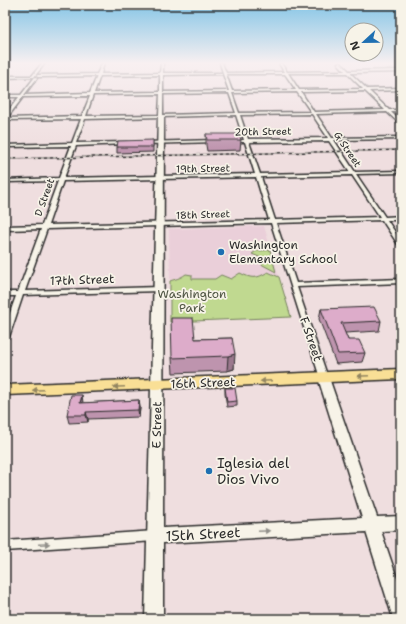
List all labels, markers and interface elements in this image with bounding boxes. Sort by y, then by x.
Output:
north arrow [344,22,384,62]
text: N [346,38,364,52]
street label: 20th Street [234,125,292,138]
street label: G Street [331,129,364,170]
street label: 19th Street [176,162,230,175]
street label: D Street [32,176,57,218]
street label: 18th Street [176,207,230,222]
place label: Washington Elementary School [229,237,337,267]
marker: Washington Elementary School [216,247,226,257]
street label: 17th Street [49,271,115,289]
park label: Washington Park [158,286,226,316]
street label: F Street [296,315,326,363]
one-way arrow [356,373,369,379]
street label: 16th Street [170,374,236,392]
one-way arrow [259,378,272,384]
one-way arrow [113,383,125,390]
one-way arrow [32,386,44,393]
street label: E Street [149,401,165,449]
place label: Iglesia del Dios Vivo [217,454,290,488]
marker: Iglesia del Dios Vivo [204,466,214,476]
street label: 15th Street [165,523,241,545]
one-way arrow [258,527,270,534]
one-way arrow [38,540,50,547]

